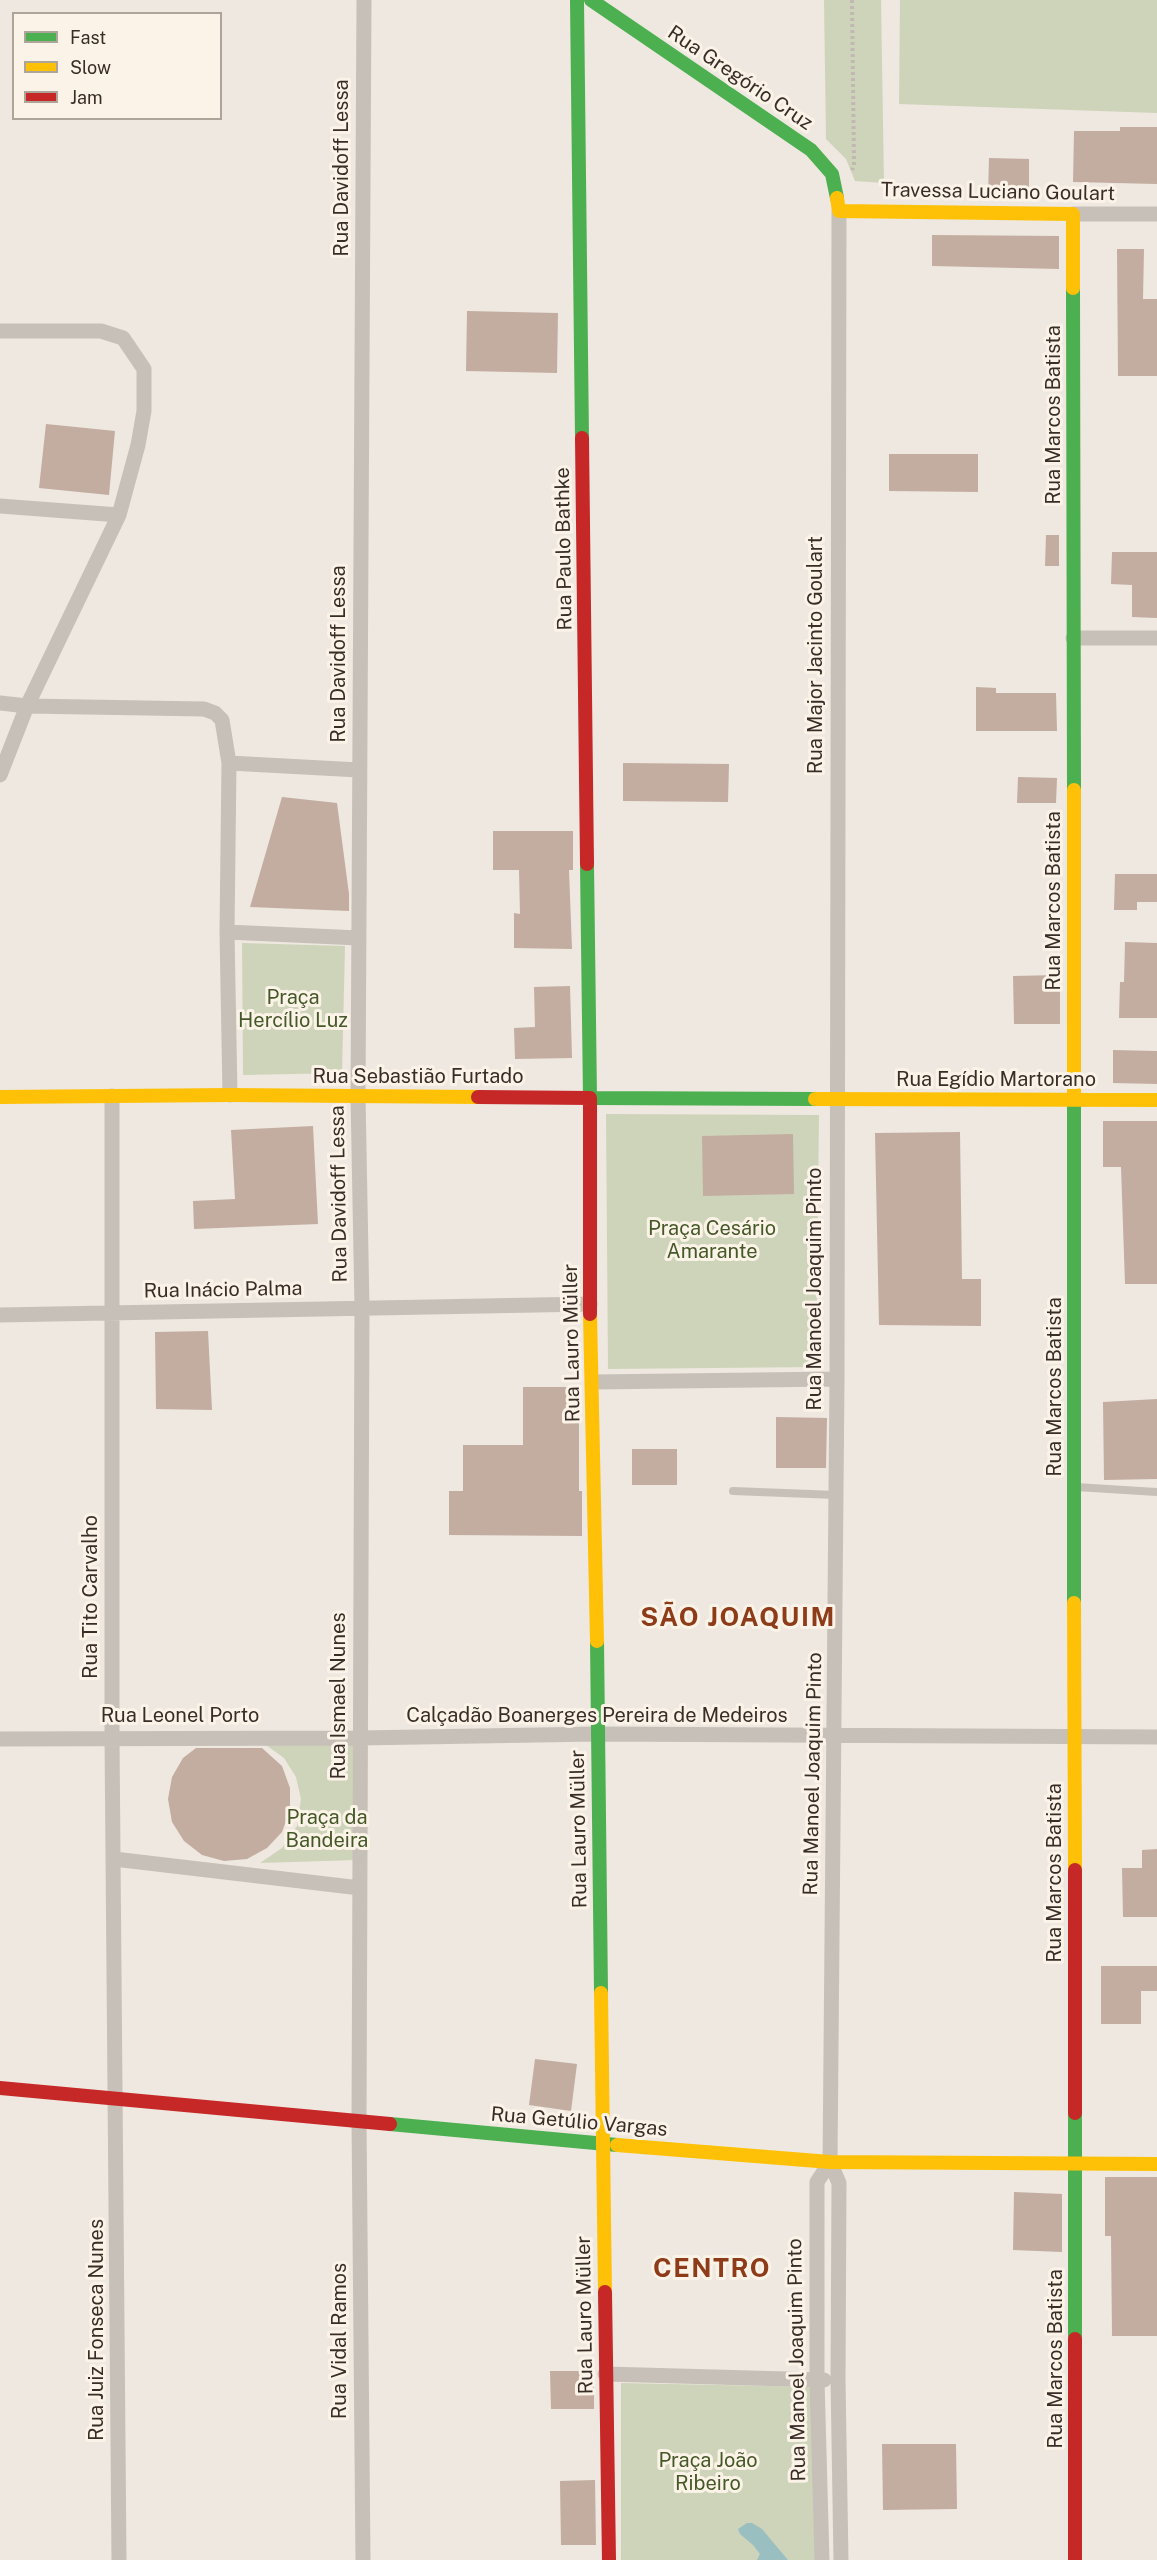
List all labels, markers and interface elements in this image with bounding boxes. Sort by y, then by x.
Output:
legend [12,12,222,120]
street label: Rua Gregório Cruz [663,21,817,135]
text: Fast [70,27,106,48]
text: Slow [70,57,111,78]
street label: Rua Davidoff Lessa [330,79,354,257]
text: Jam [70,87,103,108]
street label: Travessa Luciano Goulart [881,178,1115,206]
street label: Rua Marcos Batista [1042,325,1066,505]
street label: Rua Paulo Bathke [551,467,577,631]
street label: Rua Major Jacinto Goulart [804,536,828,774]
street label: Rua Davidoff Lessa [327,565,351,743]
street label: Rua Marcos Batista [1042,811,1066,991]
park label: Praça Hercílio Luz [238,986,348,1033]
street label: Rua Sebastião Furtado [312,1065,524,1089]
street label: Rua Egídio Martorano [896,1068,1096,1092]
street label: Rua Davidoff Lessa [325,1105,353,1283]
street label: Rua Manoel Joaquim Pinto [803,1167,827,1411]
park label: Praça Cesário Amarante [648,1217,776,1264]
street label: Rua Lauro Müller [559,1263,585,1423]
street label: Rua Inácio Palma [143,1277,303,1303]
street label: Rua Marcos Batista [1043,1297,1067,1477]
street label: Rua Tito Carvalho [79,1515,103,1679]
district label: SÃO JOAQUIM [640,1602,836,1634]
street label: Rua Ismael Nunes [327,1613,351,1779]
street label: Rua Manoel Joaquim Pinto [799,1652,827,1896]
street label: Rua Leonel Porto [101,1704,259,1728]
street label: Calçadão Boanerges Pereira de Medeiros [406,1704,788,1728]
street label: Rua Lauro Müller [566,1749,592,1909]
street label: Rua Marcos Batista [1043,1783,1067,1963]
park label: Praça da Bandeira [286,1806,368,1853]
street label: Rua Getúlio Vargas [490,2102,668,2142]
street label: Rua Juiz Fonseca Nunes [85,2219,109,2441]
street label: Rua Lauro Müller [572,2235,598,2395]
street label: Rua Manoel Joaquim Pinto [783,2238,811,2482]
district label: CENTRO [653,2253,771,2285]
street label: Rua Vidal Ramos [328,2263,352,2419]
street label: Rua Marcos Batista [1044,2269,1068,2449]
park label: Praça João Ribeiro [658,2449,758,2496]

